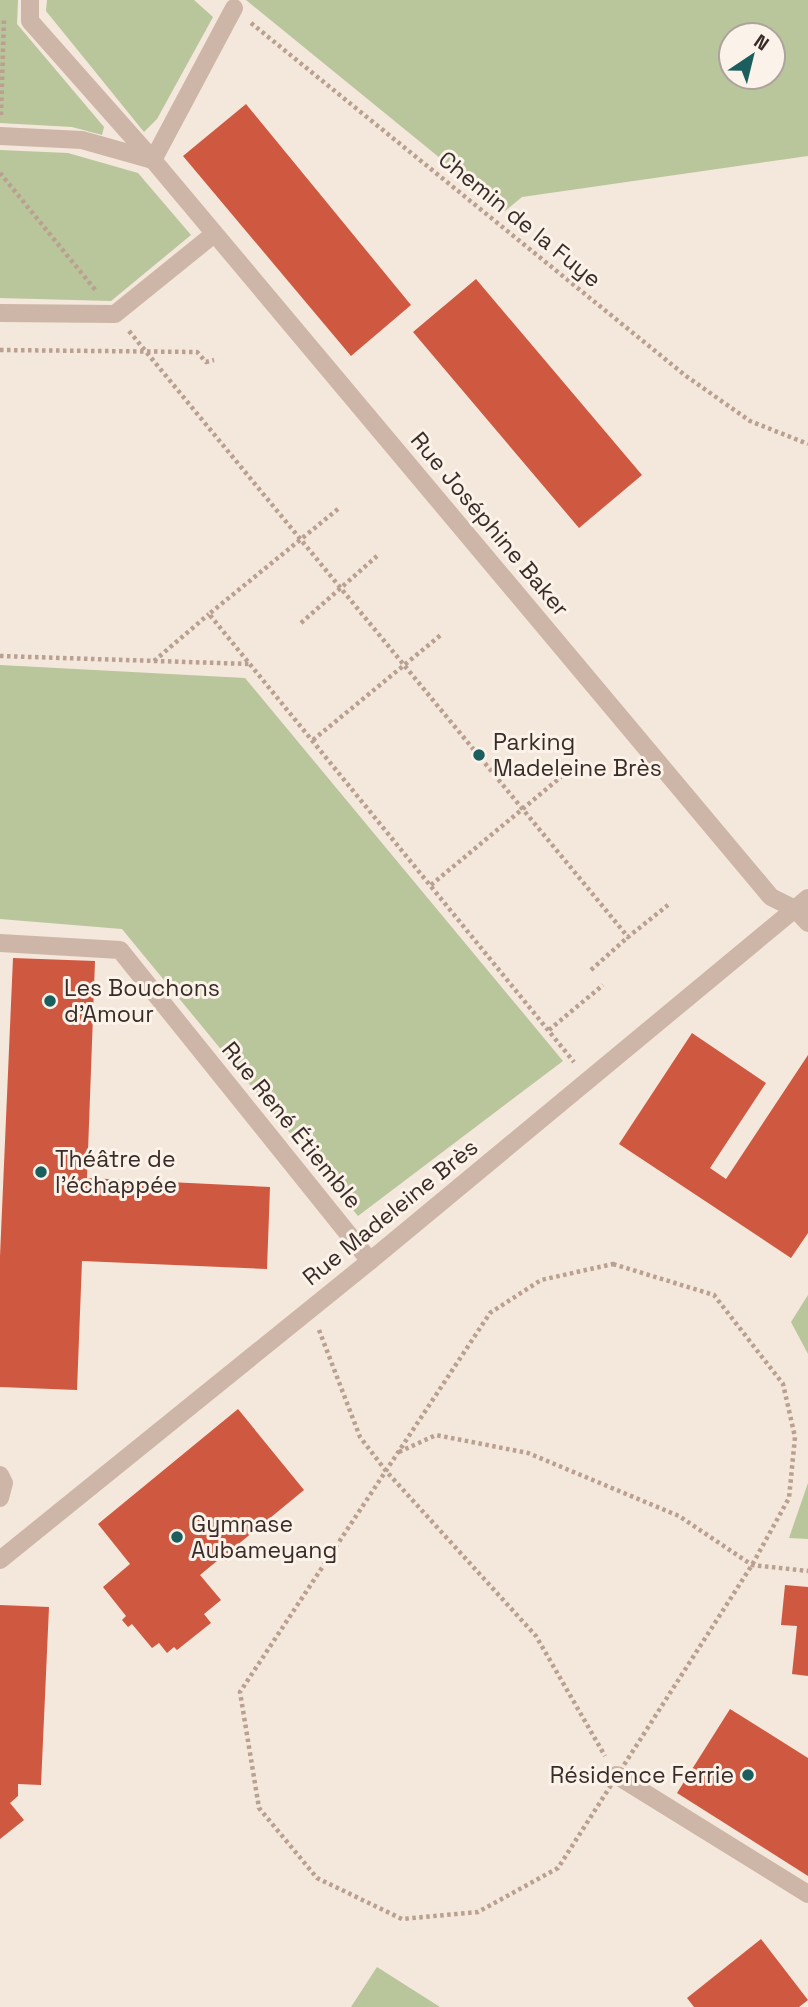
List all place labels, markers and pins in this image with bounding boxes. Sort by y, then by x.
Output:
place label: Parking Madeleine Brès [493,727,662,783]
marker: Parking Madeleine Brès [471,747,487,763]
place label: Les Bouchons d'Amour [64,973,220,1029]
marker: Les Bouchons d'Amour [42,993,58,1009]
place label: Théâtre de l'échappée [55,1144,177,1200]
marker: Théâtre de l'échappée [33,1164,49,1180]
place label: Gymnase Aubameyang [191,1509,337,1565]
marker: Gymnase Aubameyang [169,1529,185,1545]
place label: Résidence Ferrie [550,1760,734,1790]
marker: Résidence Ferrie [740,1767,756,1783]

